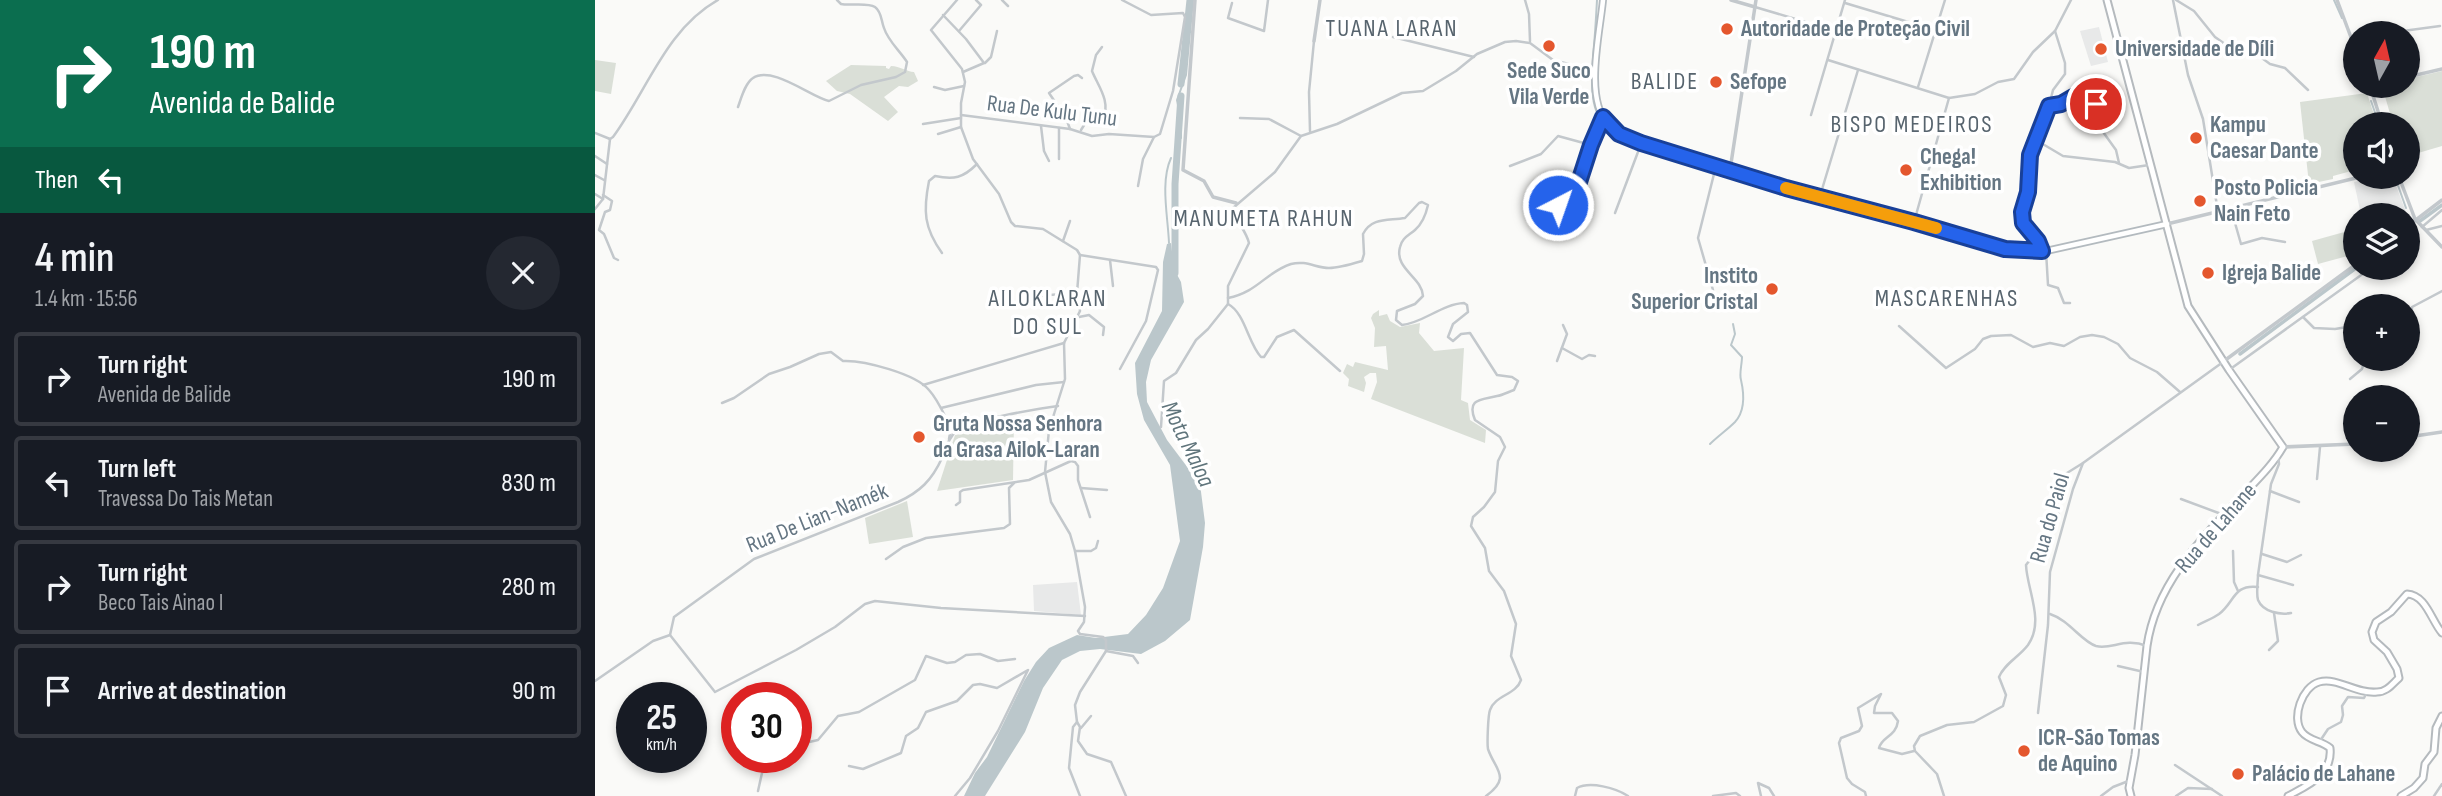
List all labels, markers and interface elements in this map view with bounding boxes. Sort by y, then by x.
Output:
district label: TUANA LARAN [1326,14,1458,43]
place label: Autoridade de Proteção Civil [1740,15,1970,43]
marker: Autoridade de Proteção Civil [1719,21,1735,37]
north arrow [2343,21,2420,98]
map controls [2343,21,2420,462]
text: 190 m [150,24,256,83]
icon: right [35,28,126,119]
place label: Universidade de Díli [2115,35,2274,63]
marker: Sede Suco Vila Verde [1541,38,1557,54]
marker: Universidade de Díli [2093,41,2109,57]
place label: Sede Suco Vila Verde [1507,57,1591,111]
district label: BALIDE [1631,67,1699,96]
place label: Sefope [1730,68,1787,96]
marker: Sefope [1708,74,1724,90]
pin [2066,74,2126,134]
text: Avenida de Balide [150,84,335,123]
icon: arrive [2077,85,2115,123]
street label: Rua De Kulu Tunu [985,89,1119,133]
district label: BISPO MEDEIROS [1830,110,1994,139]
place label: Kampu Caesar Dante [2210,111,2319,165]
button: sound [2343,112,2420,189]
marker: Kampu Caesar Dante [2188,130,2204,146]
place label: Chega! Exhibition [1920,143,2002,197]
icon: left [92,161,130,199]
marker: Chega! Exhibition [1898,162,1914,178]
text: Then [35,165,78,196]
position arrow [1521,168,1595,242]
place label: Posto Policia Nain Feto [2214,174,2318,228]
marker: Posto Policia Nain Feto [2192,193,2208,209]
button: layers [2343,203,2420,280]
district label: MANUMETA RAHUN [1173,204,1355,233]
text: 4 min [35,233,114,284]
button: close [486,236,560,310]
place label: Igreja Balide [2222,259,2321,287]
place label: Instito Superior Cristal [1631,262,1758,316]
marker: Igreja Balide [2200,265,2216,281]
marker: Instito Superior Cristal [1764,281,1780,297]
district label: AILOKLARAN DO SUL [988,284,1107,341]
district label: MASCARENHAS [1875,284,2019,313]
text: 1.4 km · 15:56 [35,285,138,313]
button: + [2343,294,2420,371]
text: Turn right [98,350,187,381]
icon: right [39,360,77,398]
text: 190 m [503,364,556,395]
text: Avenida de Balide [98,381,231,409]
button: − [2343,385,2420,462]
water label: Mota Maloa [1155,396,1221,492]
place label: Gruta Nossa Senhora da Grasa Ailok-Laran [933,410,1103,464]
marker: Gruta Nossa Senhora da Grasa Ailok-Laran [911,429,927,445]
text: Turn left [98,454,176,485]
icon: left [39,464,77,502]
text: 830 m [501,468,556,499]
street label: Rua do Paiol [2024,470,2076,566]
street label: Rua De Lian-Namék [742,477,892,559]
street label: Rua de Lahane [2169,477,2263,579]
text: Travessa Do Tais Metan [98,485,273,513]
text: Turn right [98,558,187,589]
icon: right [39,568,77,606]
text: 280 m [501,572,556,603]
text: Beco Tais Ainao I [98,589,223,617]
icon: arrive [39,672,77,710]
text: Arrive at destination [98,676,286,707]
text: 90 m [512,676,556,707]
speed limit sign: 30 [721,682,812,773]
text: 25 [646,697,677,740]
place label: ICR-São Tomas de Aquino [2038,724,2160,778]
text: km/h [646,734,677,755]
marker: ICR-São Tomas de Aquino [2016,743,2032,759]
place label: Palácio de Lahane [2252,760,2395,788]
marker: Palácio de Lahane [2230,766,2246,782]

